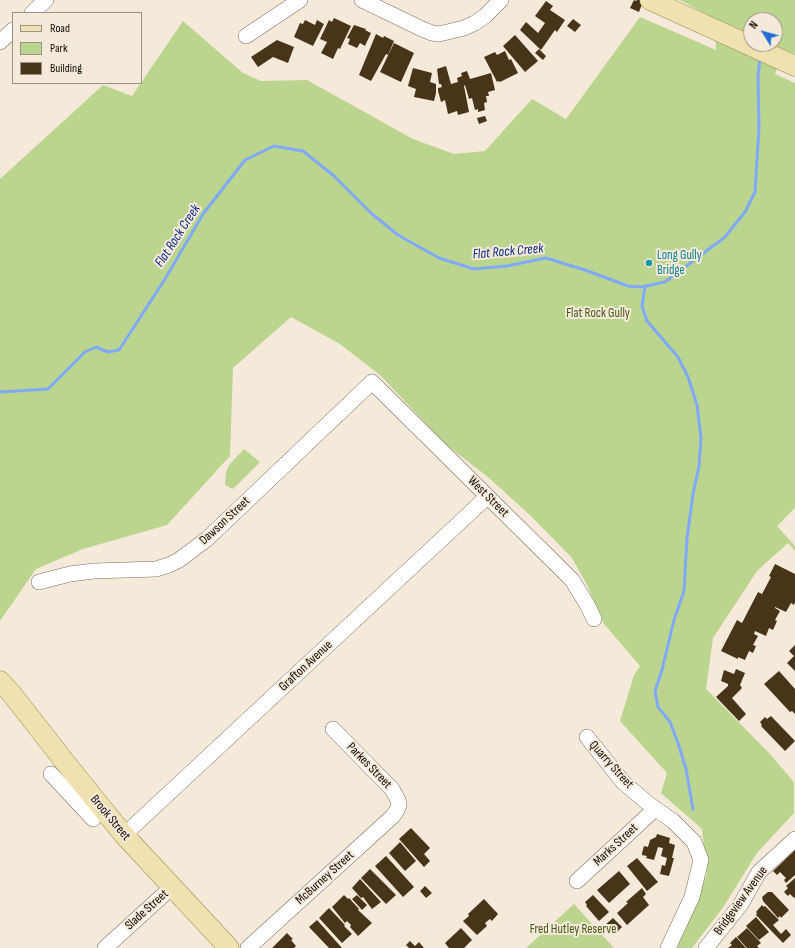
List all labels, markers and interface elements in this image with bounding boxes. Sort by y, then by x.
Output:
legend [12,12,142,84]
north arrow [743,12,783,52]
text: N [747,19,761,31]
text: Road [50,21,70,36]
text: Park [50,41,68,56]
text: Building [50,61,82,76]
water label: Flat Rock Creek [152,202,204,270]
water label: Flat Rock Creek [472,241,544,263]
place label: Long Gully Bridge [657,248,702,279]
marker: Long Gully Bridge [644,258,654,268]
park label: Flat Rock Gully [566,306,630,322]
street label: West Street [464,473,512,521]
street label: Dawson Street [196,494,254,548]
street label: Grafton Avenue [276,637,336,695]
street label: Quarry Street [585,738,637,792]
street label: Parkes Street [343,740,395,792]
street label: Brook Street [86,792,134,844]
street label: Marks Street [590,820,642,870]
street label: McBurney Street [293,848,357,908]
street label: Bridgeview Avenue [711,863,771,939]
street label: Slade Street [122,886,172,934]
park label: Fred Hutley Reserve [530,922,616,938]

